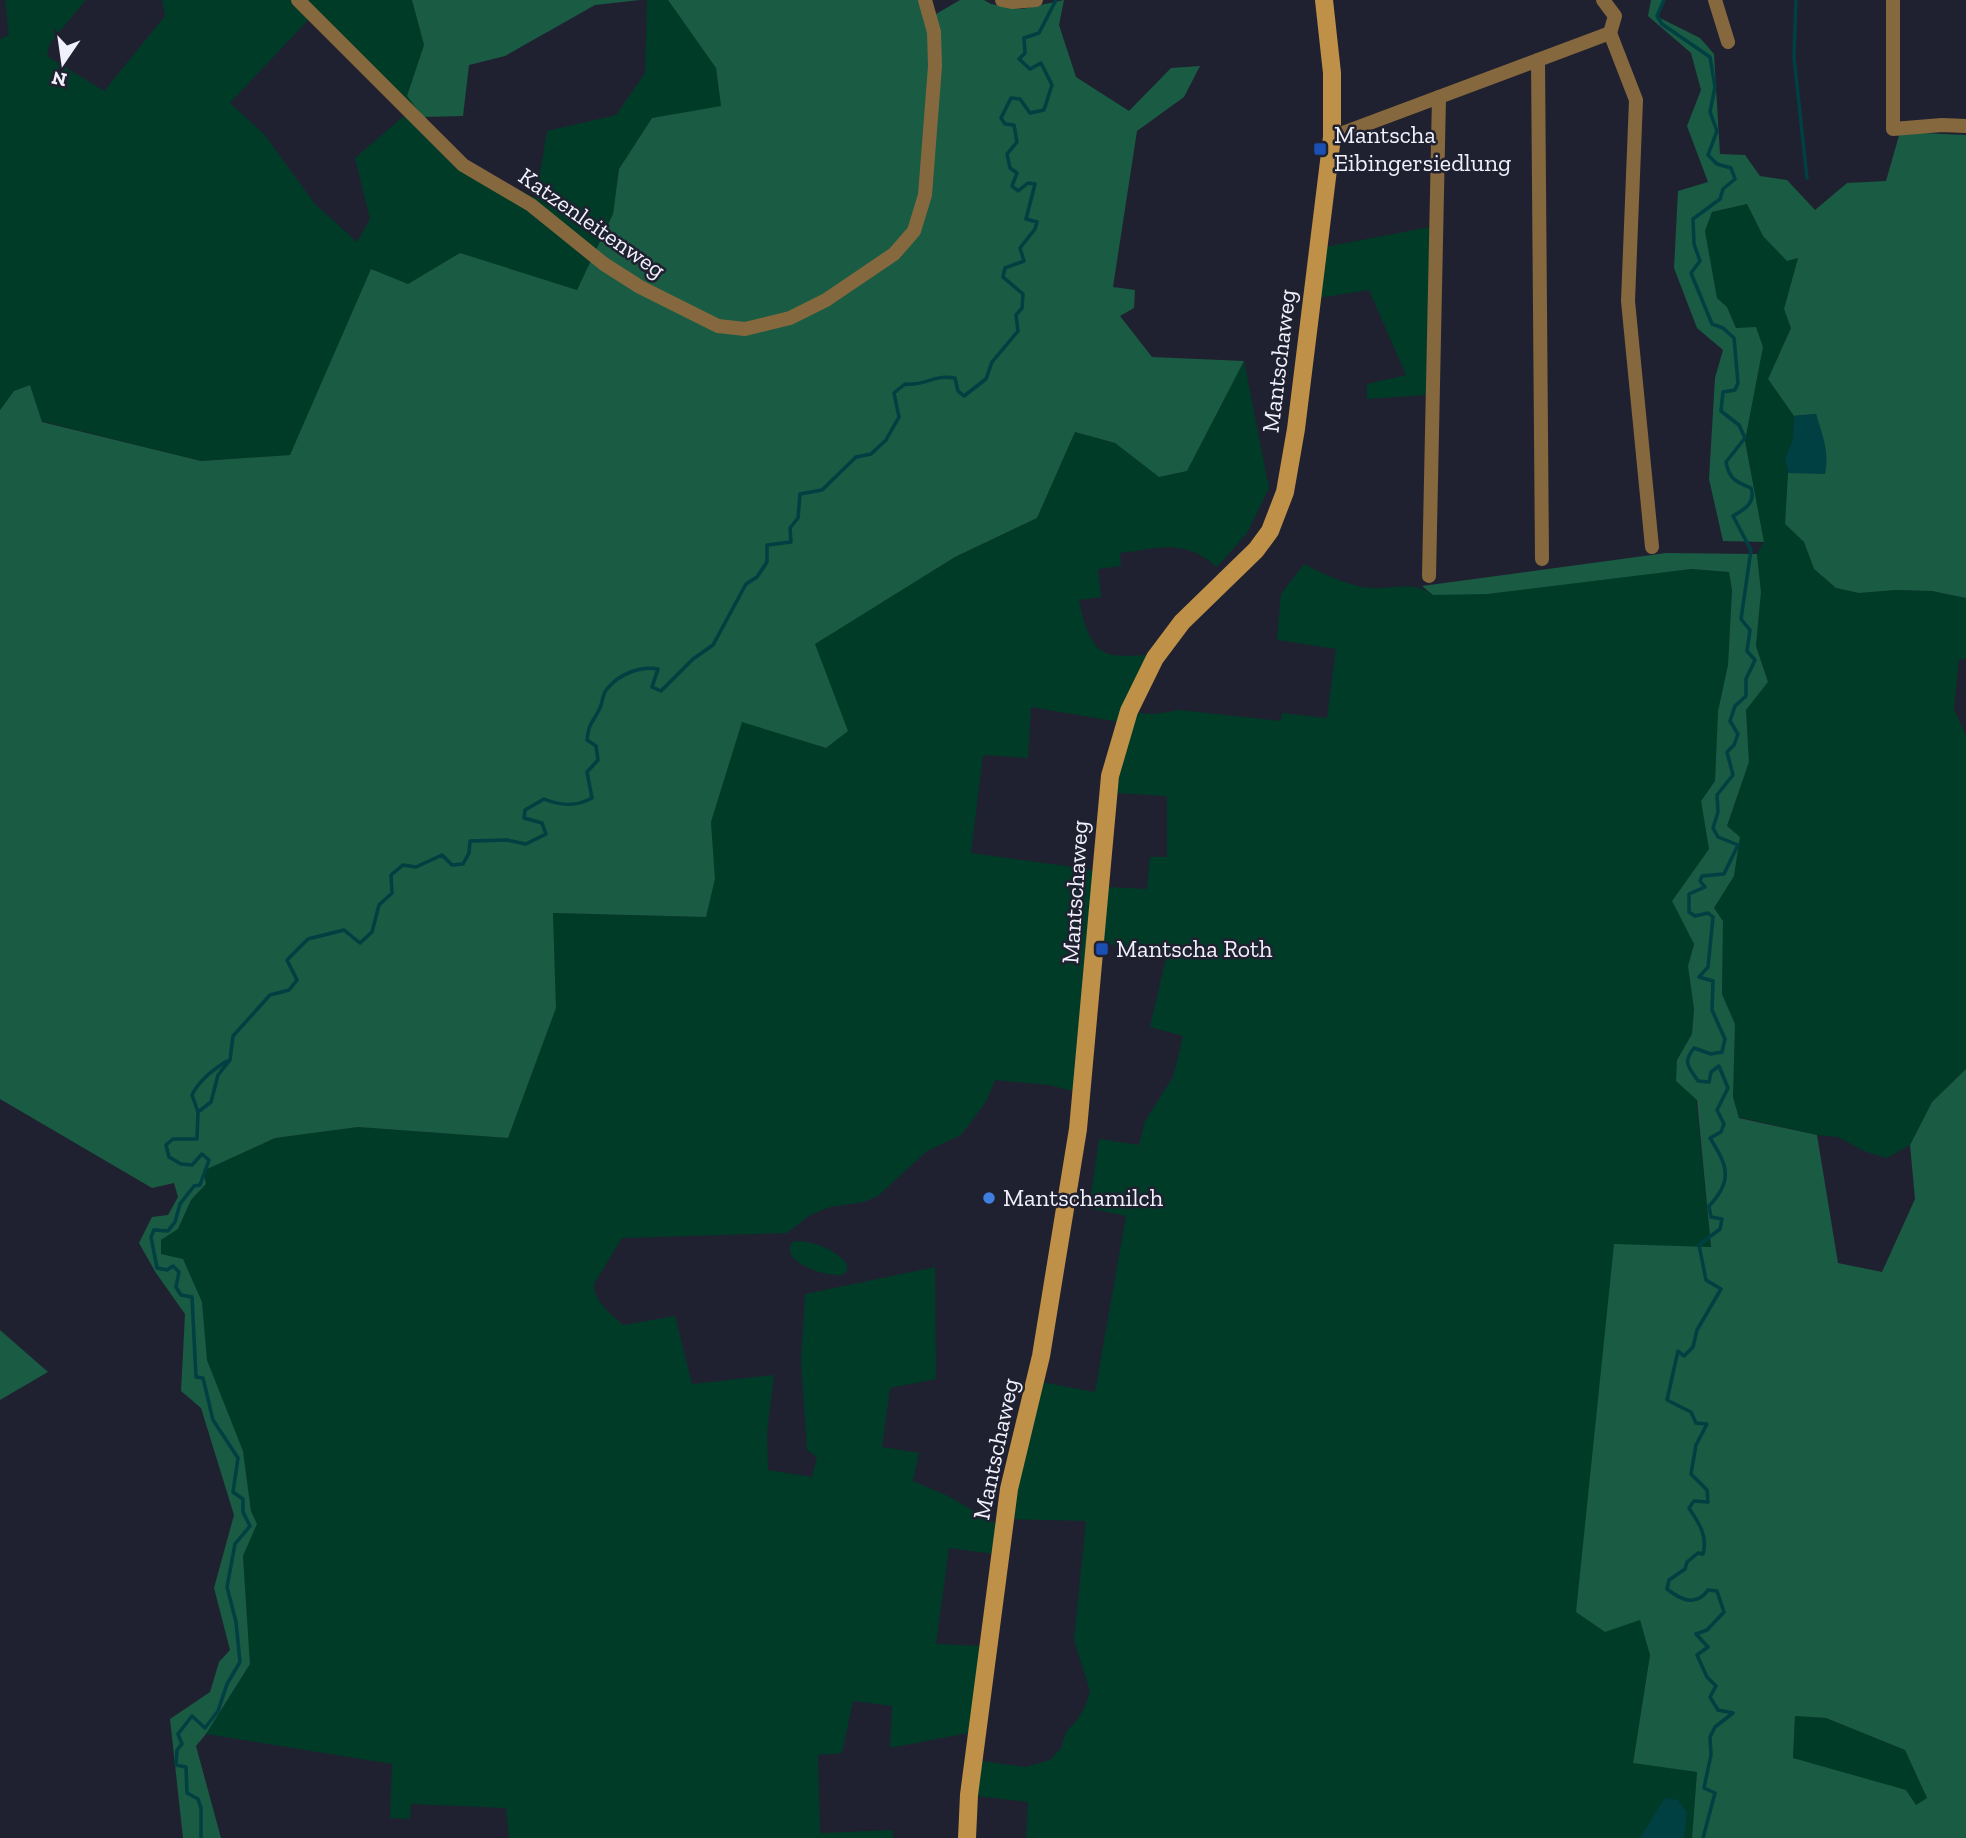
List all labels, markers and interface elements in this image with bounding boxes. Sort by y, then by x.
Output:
north arrow [28,28,98,98]
text: N [50,66,69,92]
place label: Mantscha Eibingersiedlung [1334,120,1511,177]
marker: Mantscha Eibingersiedlung [1312,141,1328,157]
street label: Katzenleitenweg [513,161,671,284]
street label: Mantschaweg [1255,288,1302,434]
street label: Mantschaweg [1055,819,1094,965]
place label: Mantscha Roth [1116,934,1273,963]
marker: Mantscha Roth [1094,941,1110,957]
place label: Mantschamilch [1003,1183,1164,1212]
marker: Mantschamilch [981,1190,997,1206]
street label: Mantschaweg [966,1376,1025,1522]

